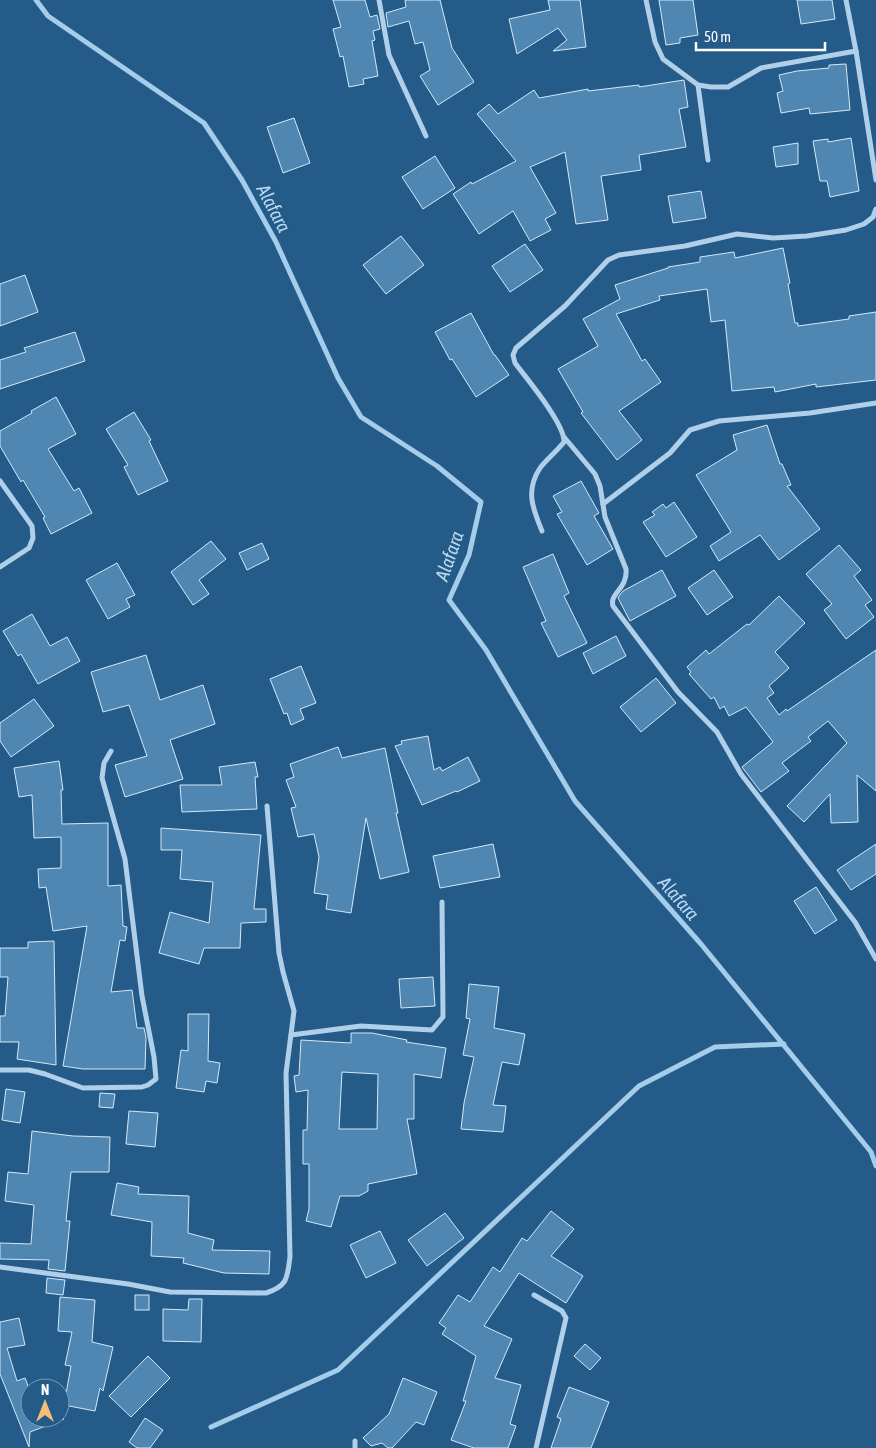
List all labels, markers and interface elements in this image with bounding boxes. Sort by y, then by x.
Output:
scale bar [696,20,825,52]
text: 50 m [704,28,731,45]
water label: Alafara [252,179,296,236]
water label: Alafara [430,528,468,585]
water label: Alafara [653,871,704,925]
north arrow [20,1378,70,1428]
text: N [41,1382,49,1398]

